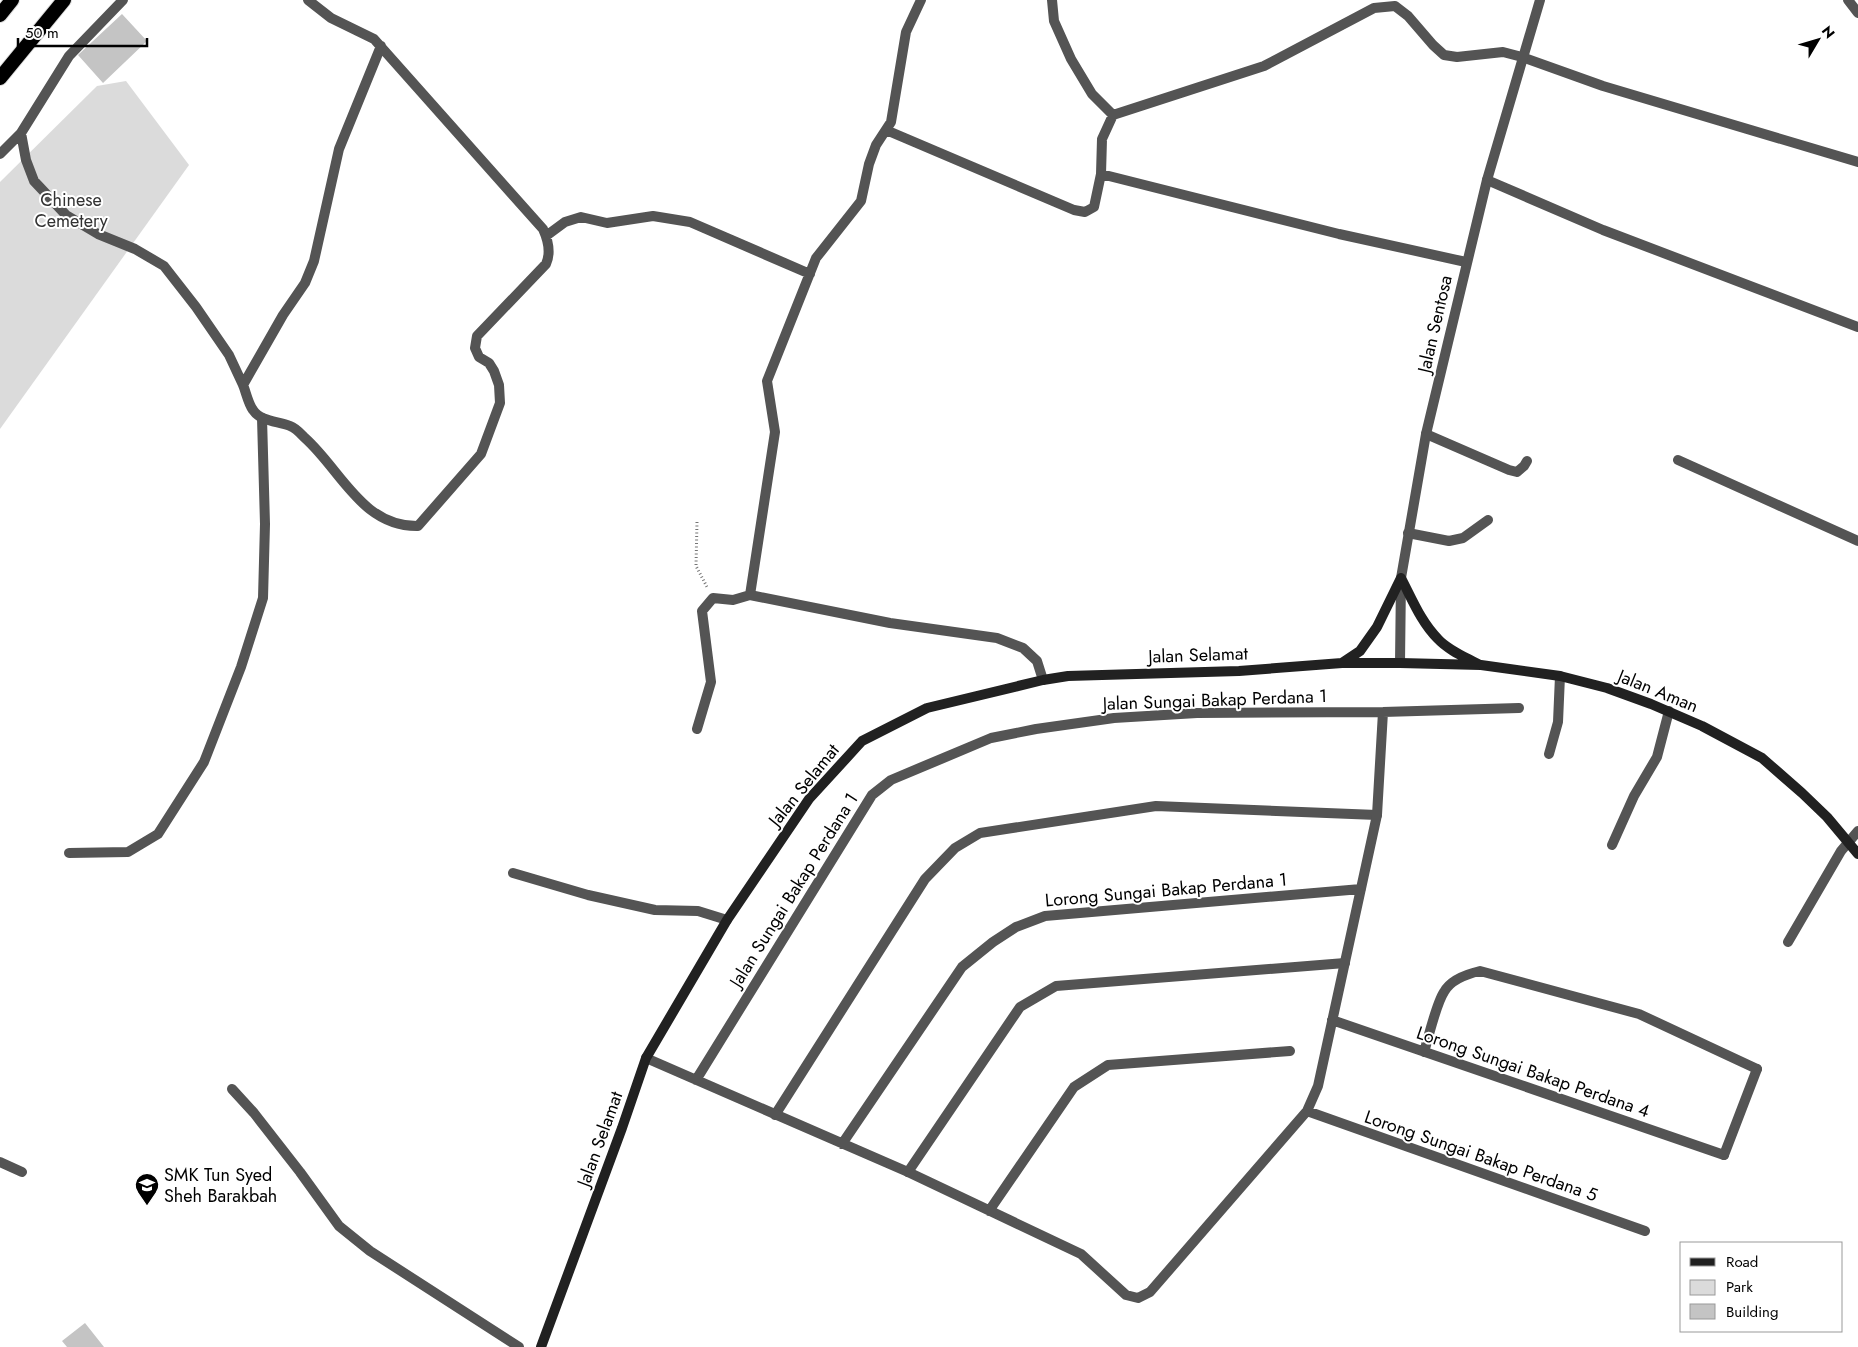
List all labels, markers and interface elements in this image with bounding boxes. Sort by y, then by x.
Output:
scale bar [18,15,146,47]
north arrow [1793,15,1843,65]
text: N [1817,21,1840,43]
text: 50 m [25,22,59,44]
park label: Chinese Cemetery [34,187,108,234]
street label: Jalan Sentosa [1411,273,1459,377]
street label: Jalan Selamat [1146,640,1249,670]
street label: Jalan Aman [1612,662,1702,719]
street label: Jalan Sungai Bakap Perdana 1 [1100,683,1328,717]
street label: Jalan Selamat [761,738,846,833]
street label: Jalan Sungai Bakap Perdana 1 [722,788,865,994]
street label: Lorong Sungai Bakap Perdana 1 [1044,866,1288,914]
street label: Lorong Sungai Bakap Perdana 4 [1413,1020,1653,1124]
street label: Jalan Selamat [570,1087,629,1192]
street label: Lorong Sungai Bakap Perdana 5 [1361,1104,1601,1208]
place label: SMK Tun Syed Sheh Barakbah [164,1162,277,1209]
school or university icon: SMK Tun Syed Sheh Barakbah [134,1172,160,1206]
legend [1680,1242,1843,1332]
text: Road [1726,1251,1758,1273]
text: Park [1726,1276,1753,1298]
text: Building [1726,1301,1778,1323]

